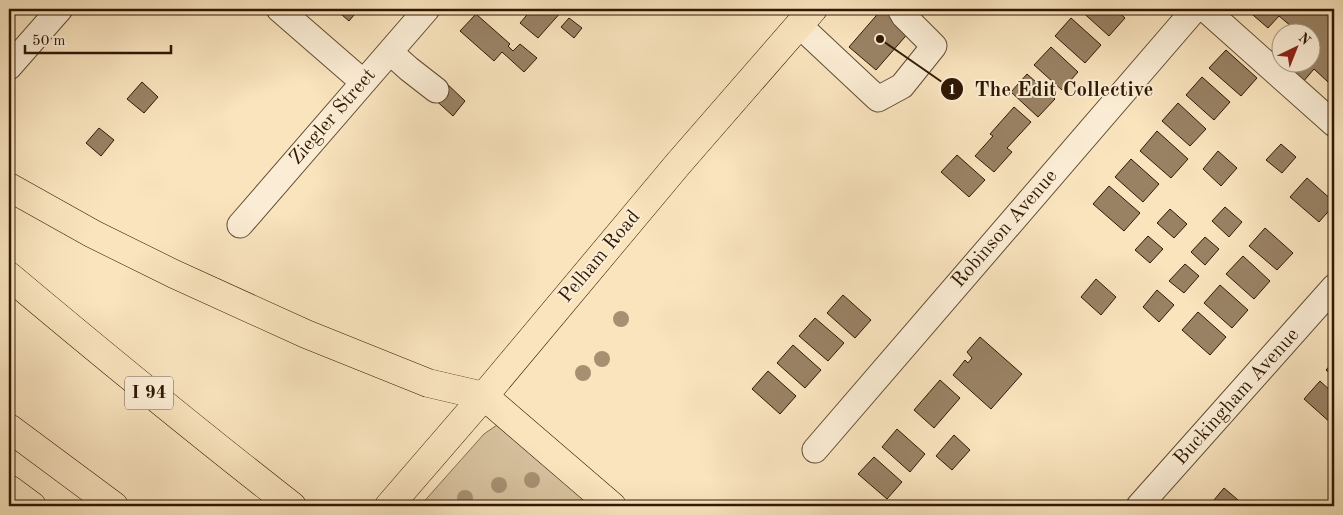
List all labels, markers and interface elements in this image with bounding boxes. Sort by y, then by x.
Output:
scale bar [25,22,171,54]
north arrow [1270,22,1320,72]
text: N [1295,30,1313,48]
text: 50 m [32,34,66,49]
street label: Ziegler Street [286,65,380,169]
callout: The Edit Collective [940,71,1164,107]
text: The Edit Collective [975,80,1153,101]
text: 1 [948,83,956,98]
street label: Robinson Avenue [949,166,1061,292]
street label: Pelham Road [556,207,644,307]
street label: Buckingham Avenue [1171,325,1303,469]
road number: I 94 [125,376,173,409]

